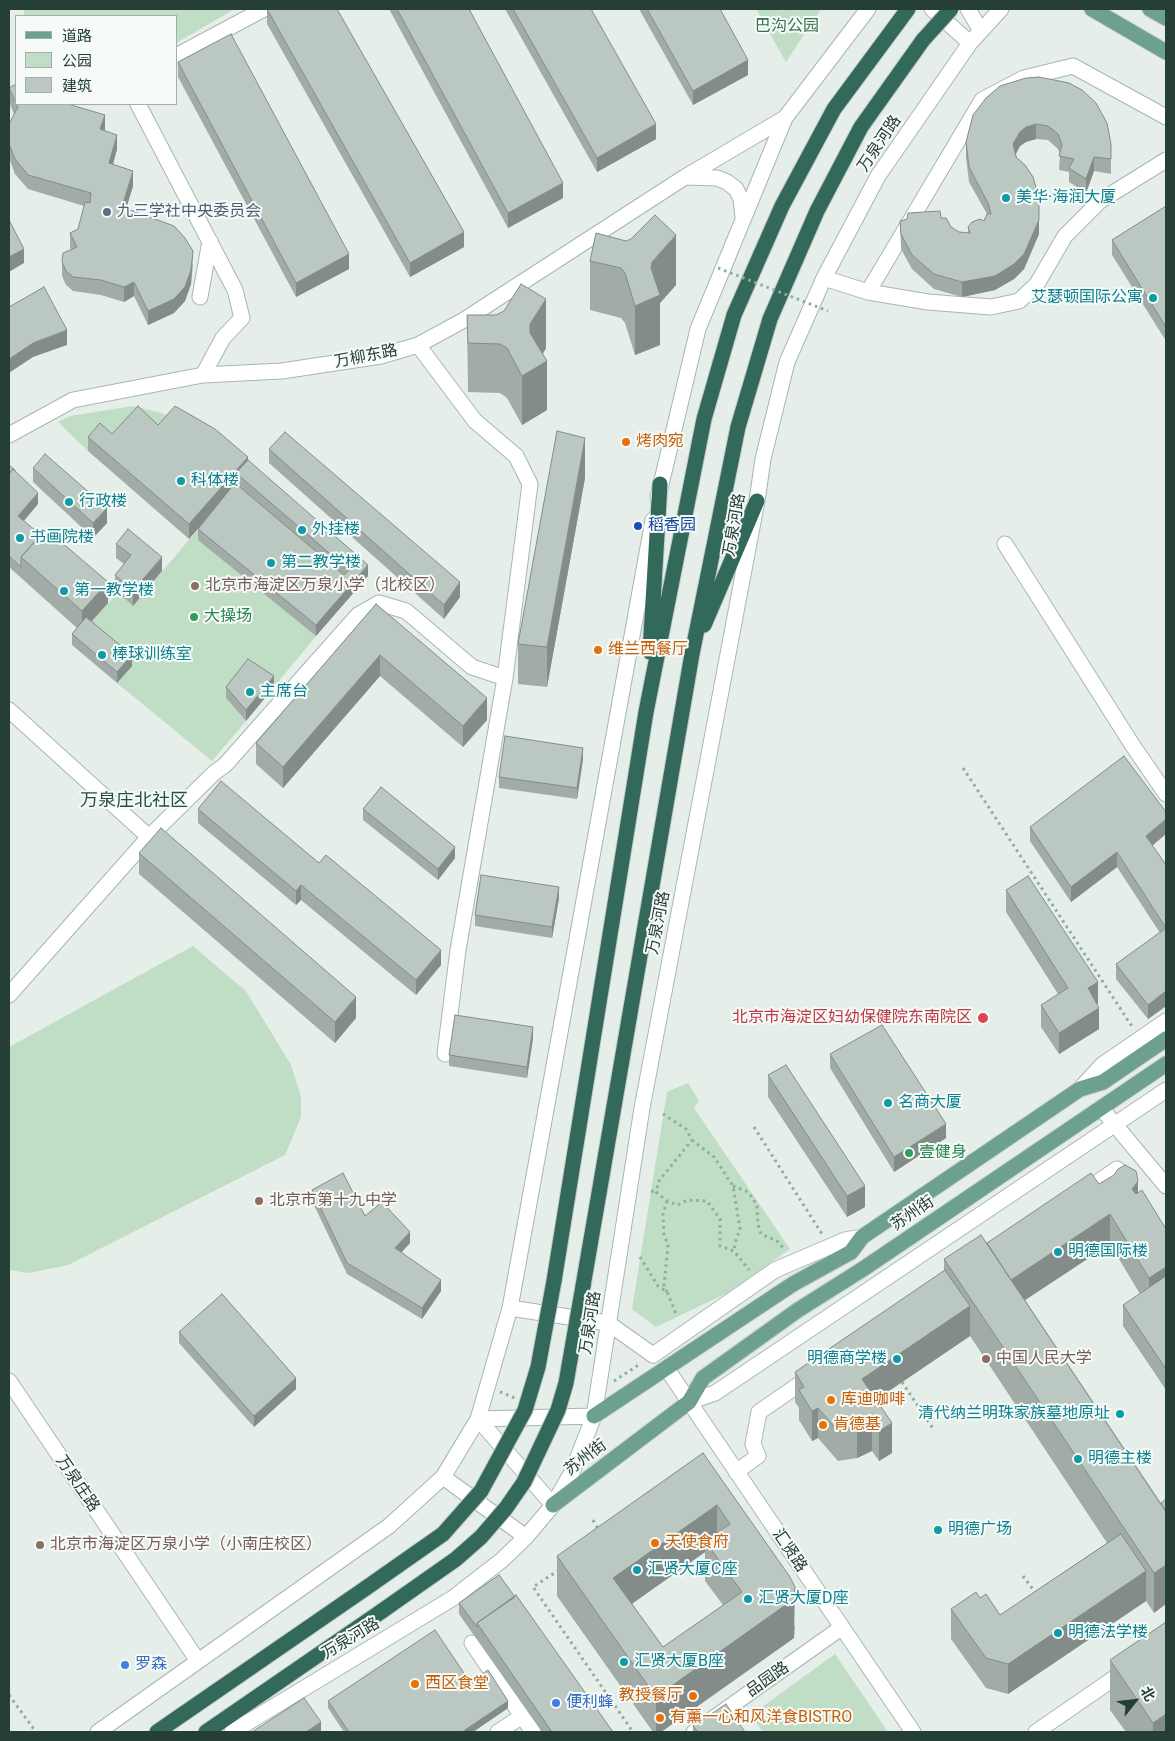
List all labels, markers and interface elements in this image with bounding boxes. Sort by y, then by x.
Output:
legend [15,15,178,105]
park label: 巴沟公园 [755,17,819,37]
text: 道路 [62,27,92,45]
text: 公园 [62,52,92,70]
text: 建筑 [62,77,92,95]
street label: 万泉河路 [854,112,906,176]
place label: 美华·海润大厦 [1016,188,1116,208]
marker: 美华·海润大厦 [1000,192,1012,204]
place label: 九三学社中央委员会 [117,202,261,222]
marker: 九三学社中央委员会 [101,206,113,218]
place label: 艾瑟顿国际公寓 [1031,288,1143,308]
marker: 艾瑟顿国际公寓 [1147,292,1159,304]
street label: 万柳东路 [333,341,399,373]
place label: 烤肉宛 [636,432,684,452]
marker: 烤肉宛 [620,436,632,448]
place label: 科体楼 [191,471,239,491]
marker: 科体楼 [175,475,187,487]
place label: 行政楼 [79,492,127,512]
street label: 万泉河路 [720,492,750,558]
marker: 行政楼 [63,496,75,508]
place label: 稻香园 [648,516,696,536]
place label: 外挂楼 [312,520,360,540]
marker: 稻香园 [632,520,644,532]
marker: 外挂楼 [296,524,308,536]
place label: 书画院楼 [30,528,94,548]
marker: 书画院楼 [14,532,26,544]
place label: 第二教学楼 [281,553,361,573]
marker: 第二教学楼 [265,557,277,569]
place label: 北京市海淀区万泉小学（北校区） [205,576,445,596]
marker: 北京市海淀区万泉小学（北校区） [189,580,201,592]
place label: 第一教学楼 [74,581,154,601]
marker: 第一教学楼 [58,585,70,597]
place label: 大操场 [204,607,252,627]
marker: 大操场 [188,611,200,623]
place label: 维兰西餐厅 [608,640,688,660]
marker: 维兰西餐厅 [592,644,604,656]
place label: 棒球训练室 [112,645,192,665]
marker: 棒球训练室 [96,649,108,661]
place label: 主席台 [260,682,308,702]
marker: 主席台 [244,686,256,698]
district label: 万泉庄北社区 [80,790,188,812]
street label: 万泉河路 [643,890,675,956]
place label: 北京市海淀区妇幼保健院东南院区 [732,1008,972,1028]
marker: 北京市海淀区妇幼保健院东南院区 [976,1011,990,1025]
place label: 名商大厦 [898,1093,962,1113]
marker: 名商大厦 [882,1097,894,1109]
place label: 壹健身 [919,1143,967,1163]
marker: 壹健身 [903,1147,915,1159]
place label: 北京市第十九中学 [269,1191,397,1211]
street label: 苏州街 [888,1193,938,1235]
marker: 北京市第十九中学 [253,1195,265,1207]
place label: 明德国际楼 [1068,1242,1148,1262]
marker: 明德国际楼 [1052,1246,1064,1258]
street label: 万泉河路 [577,1290,605,1356]
place label: 明德商学楼 [807,1349,887,1369]
place label: 中国人民大学 [996,1349,1092,1369]
marker: 明德商学楼 [891,1353,903,1365]
marker: 中国人民大学 [980,1353,992,1365]
place label: 库迪咖啡 [841,1390,905,1410]
marker: 库迪咖啡 [825,1394,837,1406]
place label: 清代纳兰明珠家族墓地原址 [918,1404,1110,1424]
marker: 清代纳兰明珠家族墓地原址 [1114,1408,1126,1420]
place label: 肯德基 [833,1415,881,1435]
marker: 肯德基 [817,1419,829,1431]
street label: 苏州街 [561,1436,611,1480]
place label: 明德主楼 [1088,1449,1152,1469]
street label: 万泉庄路 [51,1452,103,1516]
marker: 明德主楼 [1072,1453,1084,1465]
place label: 明德广场 [948,1520,1012,1540]
marker: 明德广场 [932,1524,944,1536]
street label: 汇贤路 [768,1526,810,1576]
place label: 天使食府 [665,1533,729,1553]
place label: 北京市海淀区万泉小学（小南庄校区） [50,1535,322,1555]
marker: 天使食府 [649,1537,661,1549]
marker: 北京市海淀区万泉小学（小南庄校区） [34,1539,46,1551]
place label: 汇贤大厦C座 [647,1560,737,1580]
marker: 汇贤大厦C座 [631,1564,643,1576]
place label: 汇贤大厦D座 [758,1589,848,1609]
marker: 汇贤大厦D座 [742,1593,754,1605]
street label: 万泉河路 [319,1614,383,1664]
place label: 明德法学楼 [1068,1623,1148,1643]
marker: 明德法学楼 [1052,1627,1064,1639]
place label: 汇贤大厦B座 [634,1652,724,1672]
place label: 罗森 [135,1655,167,1675]
marker: 汇贤大厦B座 [618,1656,630,1668]
street label: 品园路 [743,1658,793,1702]
marker: 罗森 [119,1659,131,1671]
place label: 西区食堂 [425,1674,489,1694]
north arrow [1110,1676,1160,1726]
marker: 西区食堂 [409,1678,421,1690]
text: 北 [1138,1684,1159,1704]
place label: 教授餐厅 [619,1686,683,1706]
marker: 教授餐厅 [687,1690,699,1702]
place label: 便利蜂 [566,1693,614,1713]
marker: 便利蜂 [550,1697,562,1709]
place label: 有薰一心和风洋食BISTRO [670,1708,852,1728]
marker: 有薰一心和风洋食BISTRO [654,1712,666,1724]

